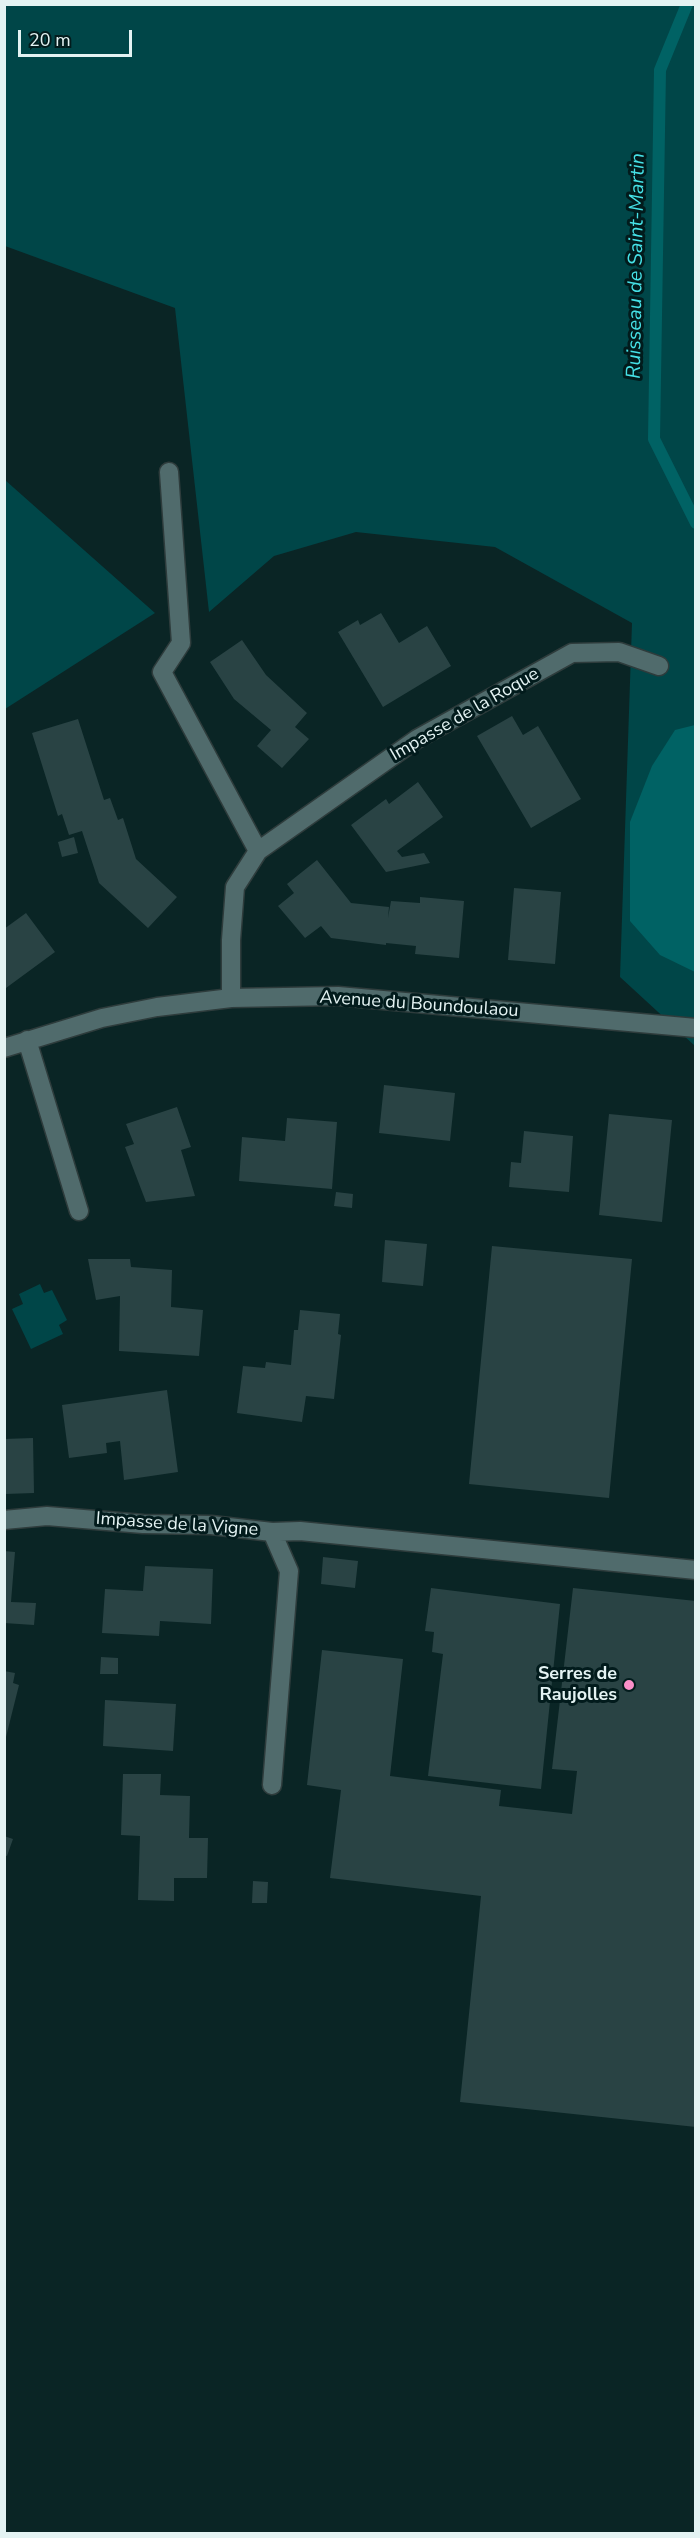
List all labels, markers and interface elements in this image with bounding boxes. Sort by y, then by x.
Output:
scale bar [21,18,135,56]
text: 20 m [29,28,71,52]
water label: Ruisseau de Saint-Martin [623,153,651,379]
street label: Impasse de la Roque [387,664,543,766]
street label: Avenue du Boundoulaou [319,987,519,1023]
street label: Impasse de la Vigne [95,1509,259,1541]
place label: Serres de Raujolles [538,1664,617,1706]
marker: Serres de Raujolles [622,1678,636,1692]

